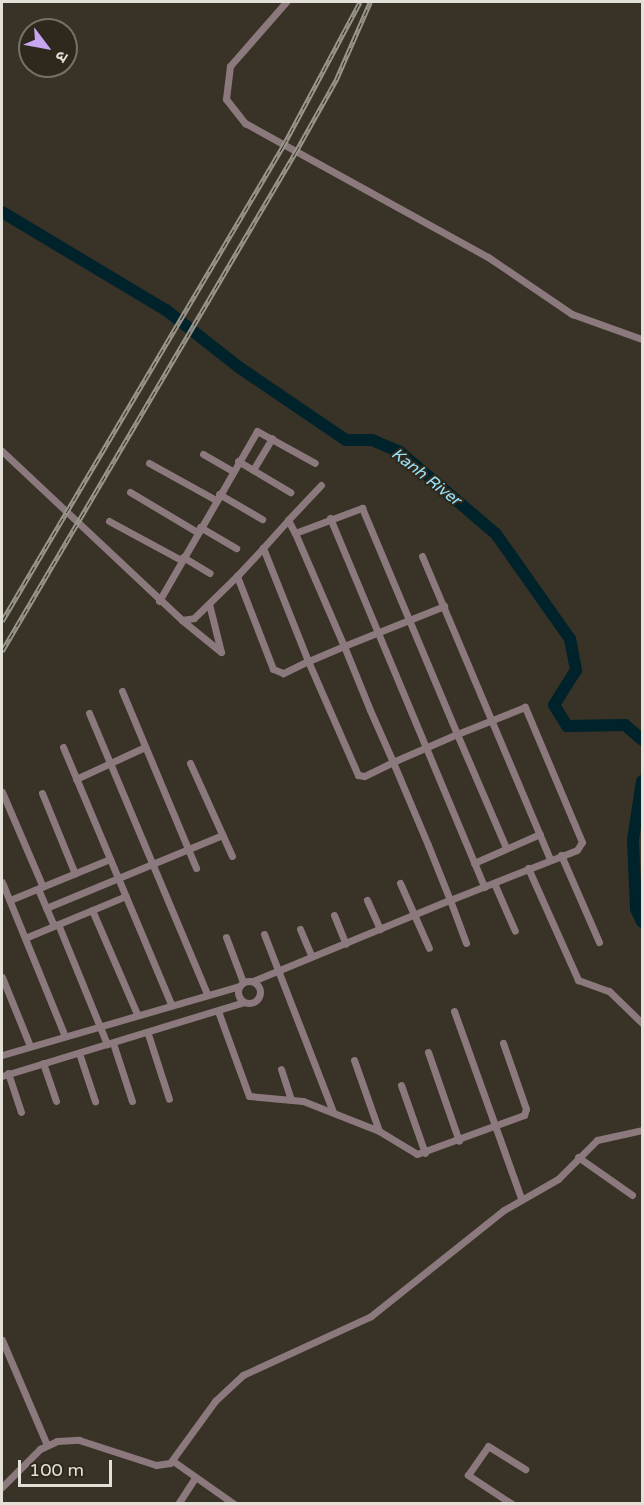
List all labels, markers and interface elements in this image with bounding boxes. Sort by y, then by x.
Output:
north arrow [18,18,78,78]
text: उ [51,47,73,66]
water label: Kanh River [388,444,464,510]
scale bar [21,1448,116,1486]
text: 100 m [29,1459,84,1481]

